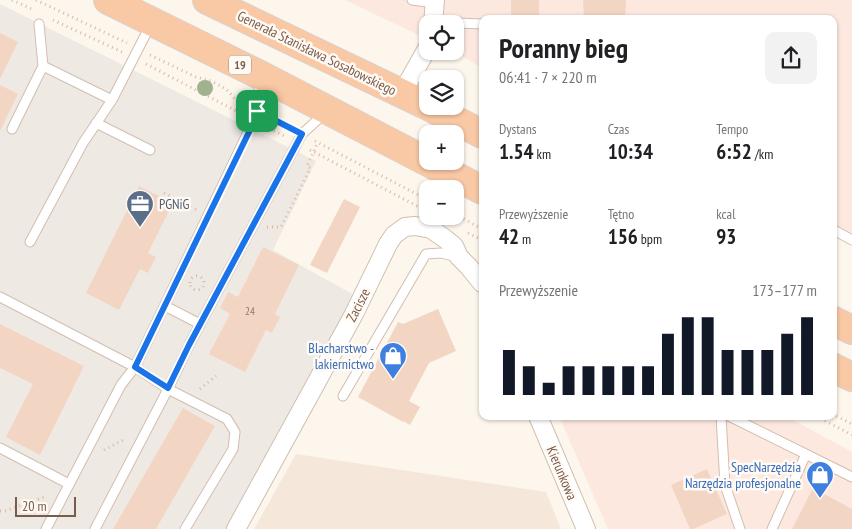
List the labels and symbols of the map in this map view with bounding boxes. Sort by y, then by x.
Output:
street label: Generała Stanisława Sosabowskiego [235,7,399,99]
road number: 19 [229,56,251,74]
pin [236,90,278,132]
office icon: PGNiG [125,189,155,228]
place label: PGNiG [159,195,190,213]
street label: Zacisze [342,285,374,325]
house number: 24 [245,304,255,318]
place label: Blacharstwo - lakiernictwo [308,339,374,373]
shop icon: Blacharstwo - lakiernictwo [378,341,408,380]
street label: Kierunkowa [543,443,581,503]
place label: SpecNarzędzia Narzędzia profesjonalne [685,458,801,492]
shop icon: SpecNarzędzia Narzędzia profesjonalne [805,460,835,499]
scale bar [15,494,76,517]

